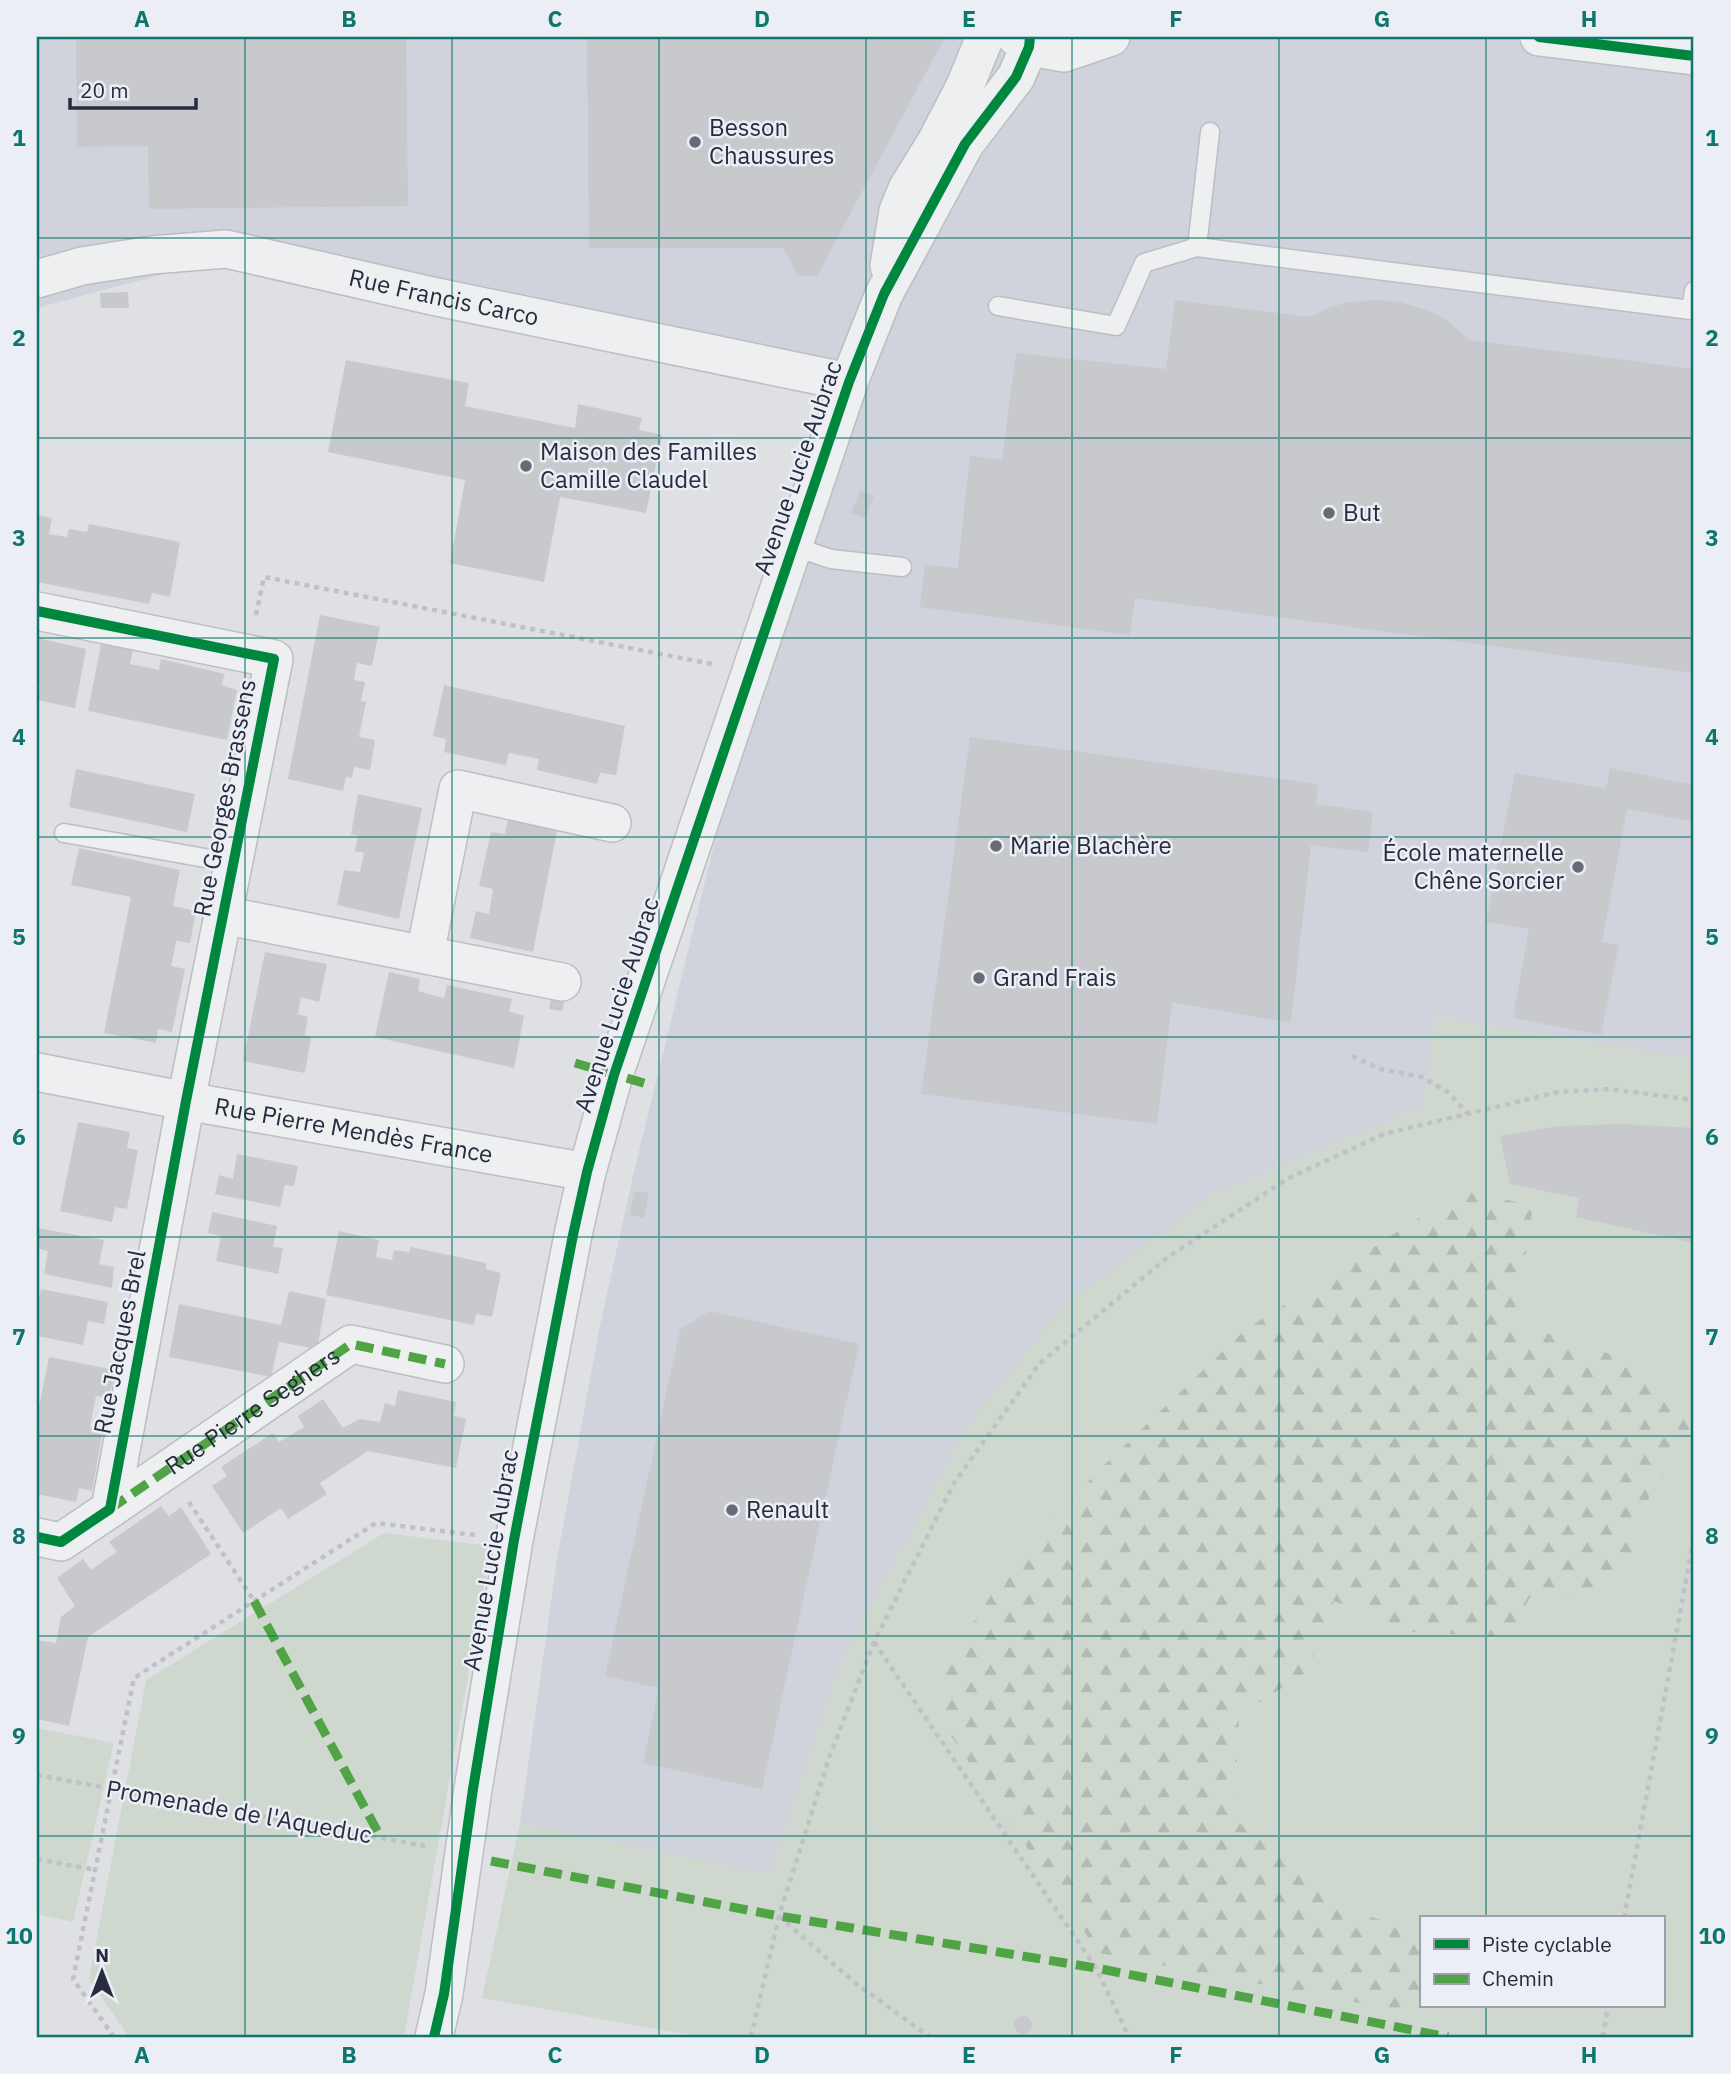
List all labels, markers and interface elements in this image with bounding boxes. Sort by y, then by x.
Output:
text: A [134,3,150,33]
text: B [341,3,357,33]
text: C [548,3,563,33]
text: D [754,3,770,33]
text: E [962,3,976,33]
text: F [1169,3,1183,33]
text: G [1374,3,1390,33]
text: H [1581,3,1597,33]
scale bar [70,66,196,110]
text: 20 m [80,76,129,104]
place label: Besson Chaussures [709,111,834,171]
text: 1 [12,122,26,152]
text: 1 [1705,122,1719,152]
marker: Besson Chaussures [687,134,703,150]
street label: Rue Francis Carco [346,261,542,333]
text: 2 [12,322,26,352]
text: 2 [1705,322,1719,352]
street label: Avenue Lucie Aubrac [745,356,849,579]
place label: Maison des Familles Camille Claudel [540,435,757,495]
marker: Maison des Familles Camille Claudel [518,458,534,474]
place label: But [1343,496,1381,528]
marker: But [1321,505,1337,521]
text: 3 [12,522,26,552]
text: 3 [1705,522,1719,552]
street label: Rue Georges Brassens [185,676,263,919]
text: 4 [12,721,26,751]
text: 4 [1705,721,1719,751]
place label: Marie Blachère [1010,829,1172,861]
place label: École maternelle Chêne Sorcier [1383,836,1564,896]
marker: Marie Blachère [988,838,1004,854]
marker: École maternelle Chêne Sorcier [1570,859,1586,875]
street label: Avenue Lucie Aubrac [566,893,666,1116]
text: 5 [12,921,26,951]
text: 5 [1705,921,1719,951]
place label: Grand Frais [993,961,1117,993]
marker: Grand Frais [971,970,987,986]
street label: Rue Pierre Mendès France [212,1089,495,1170]
text: 6 [12,1121,26,1151]
text: 6 [1705,1121,1719,1151]
street label: Rue Jacques Brel [85,1247,153,1437]
text: 7 [12,1321,26,1351]
text: 7 [1705,1321,1719,1351]
street label: Rue Pierre Seghers [159,1339,346,1482]
street label: Avenue Lucie Aubrac [455,1446,525,1673]
place label: Renault [746,1493,829,1525]
marker: Renault [724,1502,740,1518]
text: 8 [12,1520,26,1550]
text: 8 [1705,1520,1719,1550]
text: 9 [12,1720,26,1750]
text: 9 [1705,1720,1719,1750]
street label: Promenade de l'Aqueduc [104,1772,375,1850]
legend [1420,1916,1664,2008]
text: 10 [5,1920,33,1950]
text: 10 [1698,1920,1726,1950]
text: Piste cyclable [1482,1930,1612,1958]
north arrow [66,1938,136,2008]
text: N [95,1943,109,1967]
text: Chemin [1482,1964,1554,1992]
text: A [134,2039,150,2069]
text: B [341,2039,357,2069]
text: C [548,2039,563,2069]
text: D [754,2039,770,2069]
text: E [962,2039,976,2069]
text: F [1169,2039,1183,2069]
text: G [1374,2039,1390,2069]
text: H [1581,2039,1597,2069]

